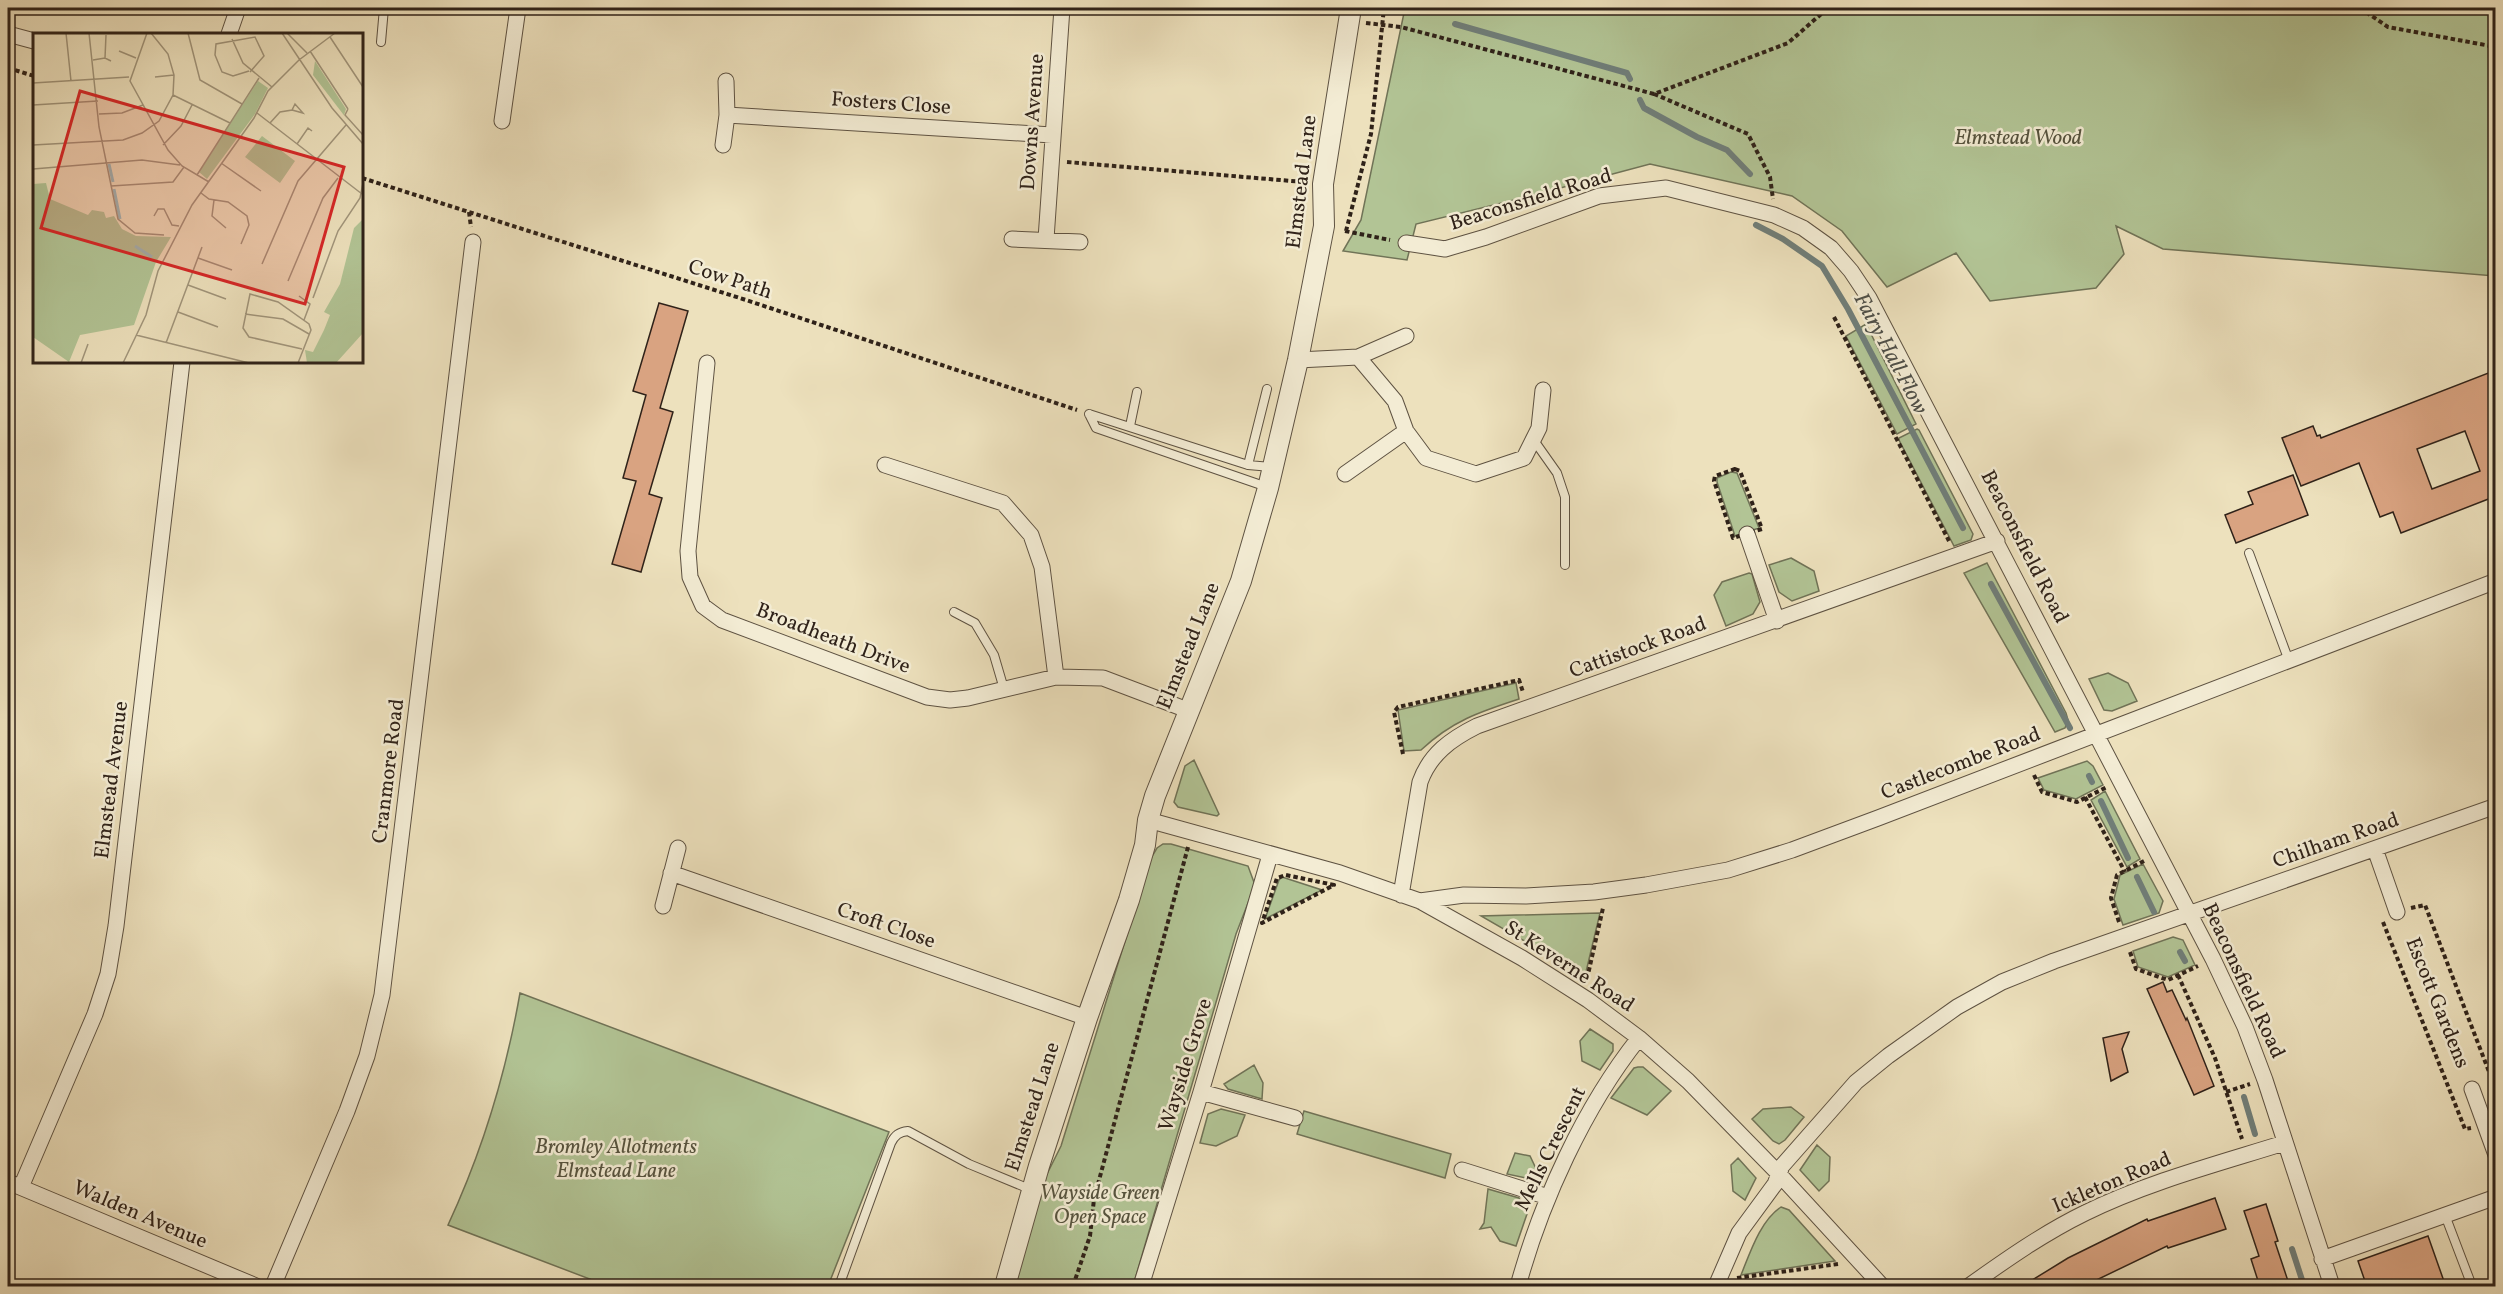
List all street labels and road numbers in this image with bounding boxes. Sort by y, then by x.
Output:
street label: Downs Avenue [1014,53,1052,191]
street label: Fosters Close [830,85,952,123]
street label: Elmstead Lane [1279,113,1325,251]
street label: Beaconsfield Road [1446,162,1616,238]
street label: Cow Path [684,253,776,307]
street label: Beaconsfield Road [1973,465,2075,629]
street label: Elmstead Lane [1150,578,1228,714]
street label: Broadheath Drive [752,596,914,682]
street label: Cattistock Road [1565,610,1711,686]
street label: Cranmore Road [366,697,412,845]
street label: Elmstead Avenue [88,699,136,861]
street label: Castlecombe Road [1877,720,2045,808]
street label: Chilham Road [2269,806,2403,876]
street label: Croft Close [833,896,939,956]
street label: Beaconsfield Road [2194,899,2292,1063]
street label: St Keverne Road [1498,914,1640,1020]
street label: Escott Gardens [2398,933,2476,1073]
street label: Wayside Grove [1152,995,1220,1135]
street label: Elmstead Lane [998,1038,1068,1176]
street label: Mells Crescent [1508,1082,1594,1216]
street label: Ickleton Road [2048,1145,2176,1221]
street label: Walden Avenue [68,1174,212,1256]

